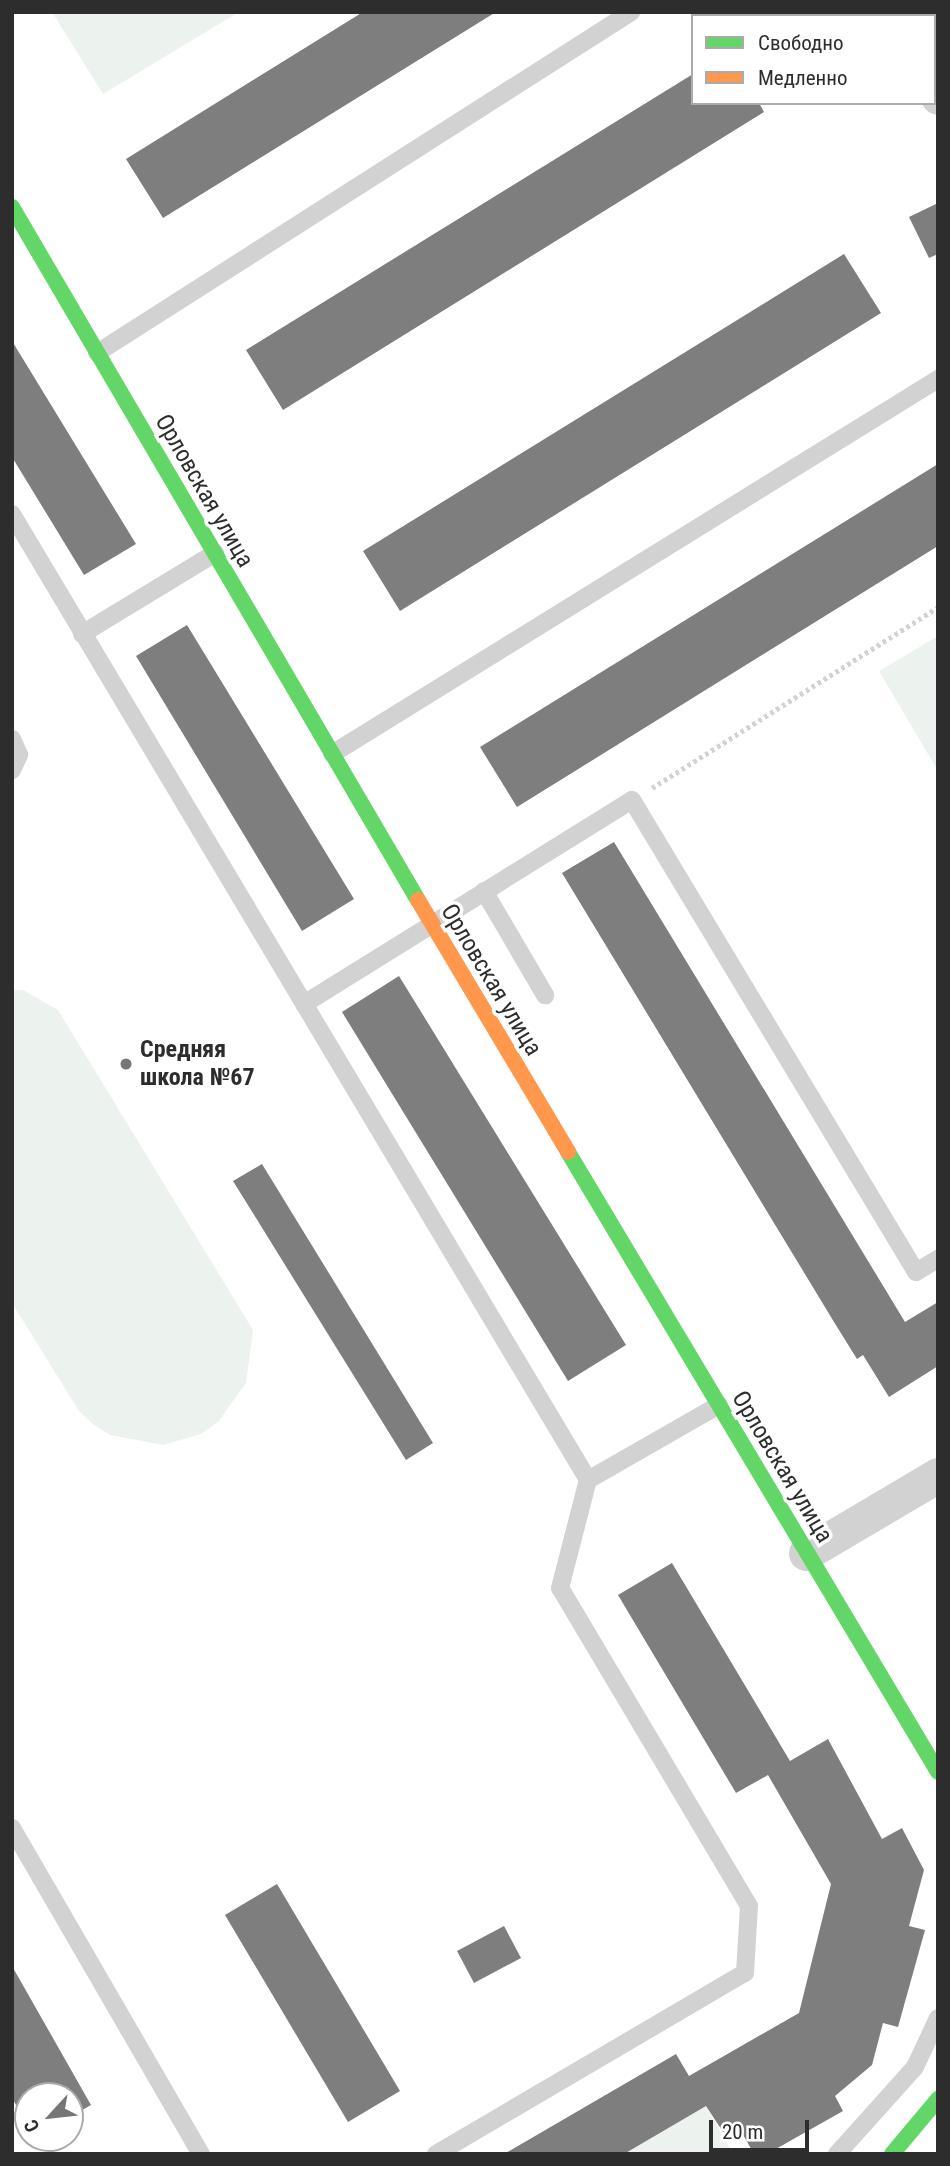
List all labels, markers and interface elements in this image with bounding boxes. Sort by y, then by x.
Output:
legend [691,14,936,105]
text: Свободно [758,31,844,55]
text: Медленно [758,66,847,90]
street label: Орловская улица [149,409,259,573]
street label: Орловская улица [434,899,548,1061]
place label: Средняя школа №67 [140,1036,255,1092]
marker: Средняя школа №67 [118,1056,134,1072]
street label: Орловская улица [725,1386,839,1548]
north arrow [14,2082,84,2152]
scale bar [712,2106,812,2150]
text: С [19,2116,44,2136]
text: 20 m [722,2120,763,2144]

